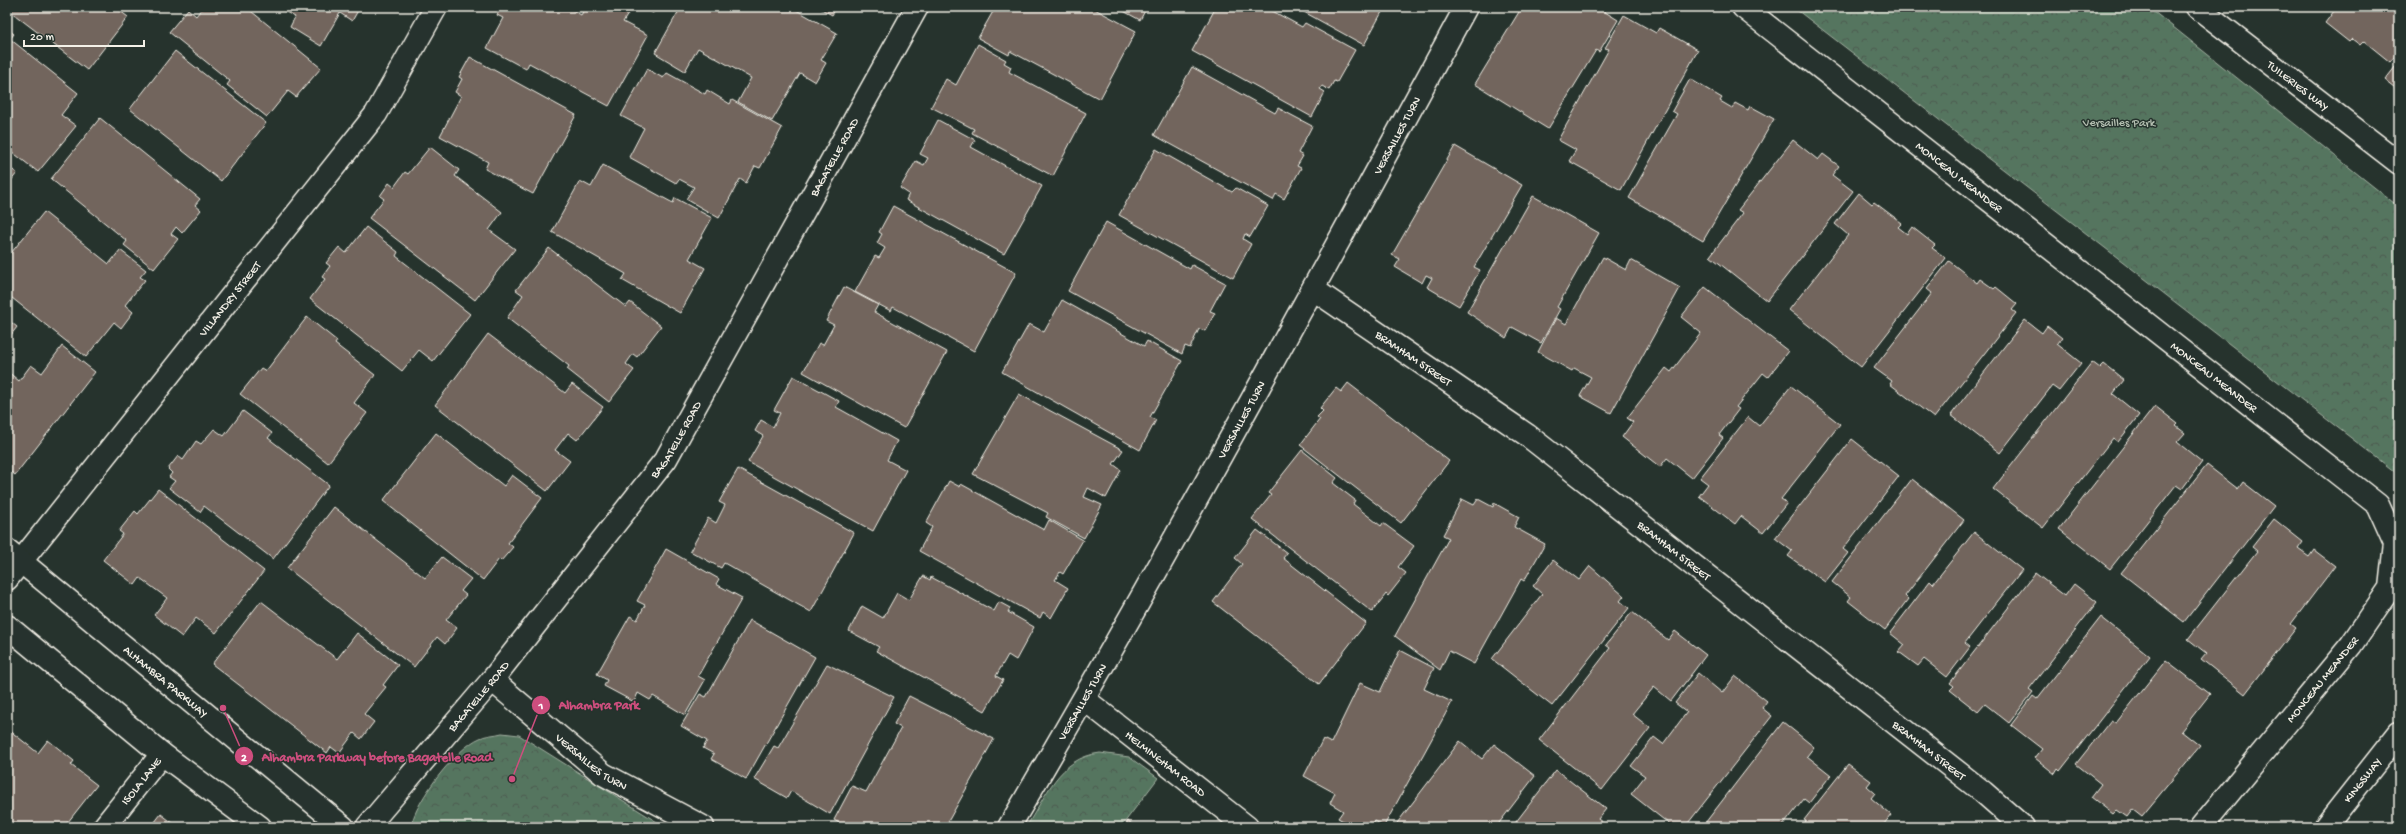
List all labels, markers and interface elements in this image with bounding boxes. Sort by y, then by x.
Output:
scale bar [24,22,144,48]
text: 20 m [30,31,55,45]
street label: TUILERIES WAY [2263,58,2331,115]
street label: VERSAILLES TURN [1371,95,1425,178]
street label: BAGATELLE ROAD [808,116,863,200]
park label: Versailles Park [2082,117,2157,131]
street label: MONCEAU MEANDER [1912,140,2005,217]
street label: VILLANDRY STREET [196,258,266,341]
street label: BRAMHAM STREET [1371,328,1455,391]
street label: MONCEAU MEANDER [2167,340,2260,417]
street label: VERSAILLES TURN [1215,379,1270,462]
street label: BAGATELLE ROAD [648,399,706,483]
street label: BRAMHAM STREET [1633,518,1713,586]
street label: MONCEAU MEANDER [2285,634,2363,726]
street label: ALHAMBRA PARKWAY [119,644,210,722]
street label: BAGATELLE ROAD [446,659,513,736]
street label: VERSAILLES TURN [1055,662,1111,744]
callout: Alhambra Park [531,692,647,717]
text: Alhambra Park [558,699,641,714]
text: 1 [538,700,544,714]
street label: BRAMHAM STREET [1888,718,1969,785]
street label: HELMINGHAM ROAD [1121,729,1208,801]
street label: VERSAILLES TURN [551,731,629,795]
callout: Alhambra Parkway before Bagatelle Road [234,744,500,769]
text: Alhambra Parkway before Bagatelle Road [261,750,494,766]
text: 2 [241,752,247,766]
street label: ISOLA LANE [119,755,166,809]
street label: KINGSWAY [2342,755,2386,806]

